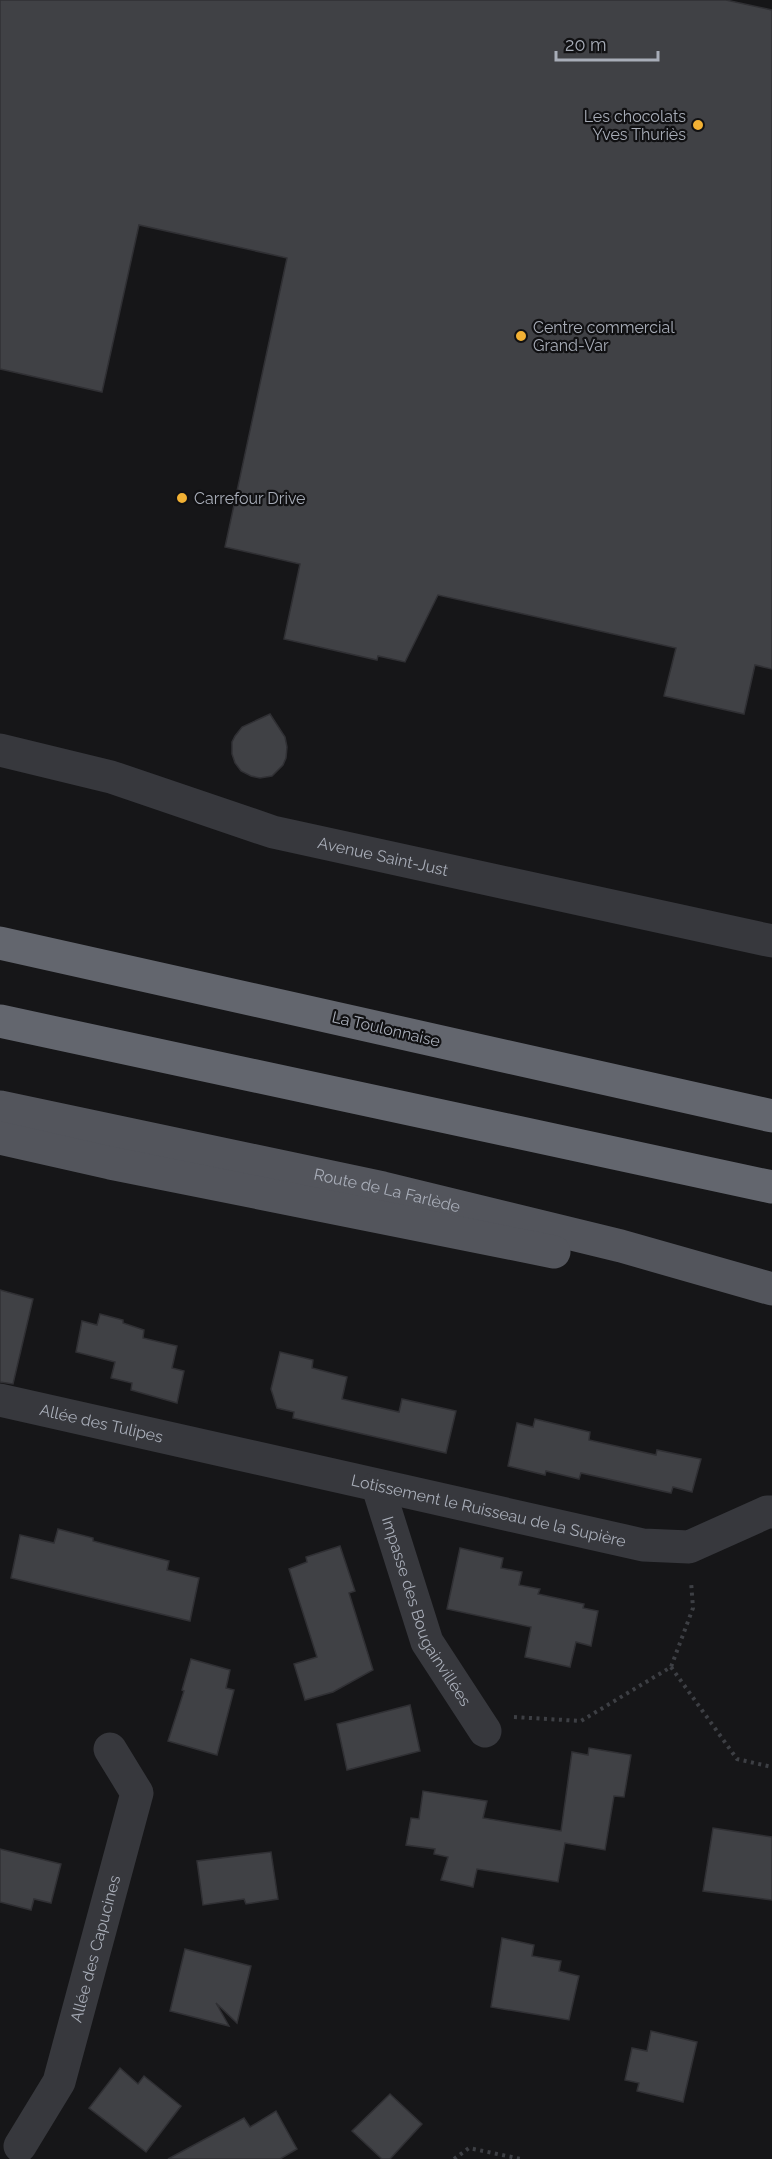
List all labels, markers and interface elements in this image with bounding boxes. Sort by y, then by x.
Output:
scale bar [556,24,658,62]
text: 20 m [565,34,607,55]
place label: Les chocolats Yves Thuriès [584,107,686,144]
marker: Les chocolats Yves Thuriès [691,118,705,132]
place label: Centre commercial Grand-Var [533,318,675,355]
marker: Centre commercial Grand-Var [514,329,528,343]
place label: Carrefour Drive [194,489,306,508]
marker: Carrefour Drive [175,491,189,505]
street label: Avenue Saint-Just [316,833,451,880]
street label: La Toulonnaise [330,1007,442,1051]
street label: Route de La Farlède [312,1164,462,1216]
street label: Allée des Tulipes [38,1400,165,1446]
street label: Lotissement le Ruisseau de la Supière [350,1470,628,1550]
street label: Impasse des Bougainvillées [378,1514,476,1710]
street label: Allée des Capucines [66,1873,124,2024]

